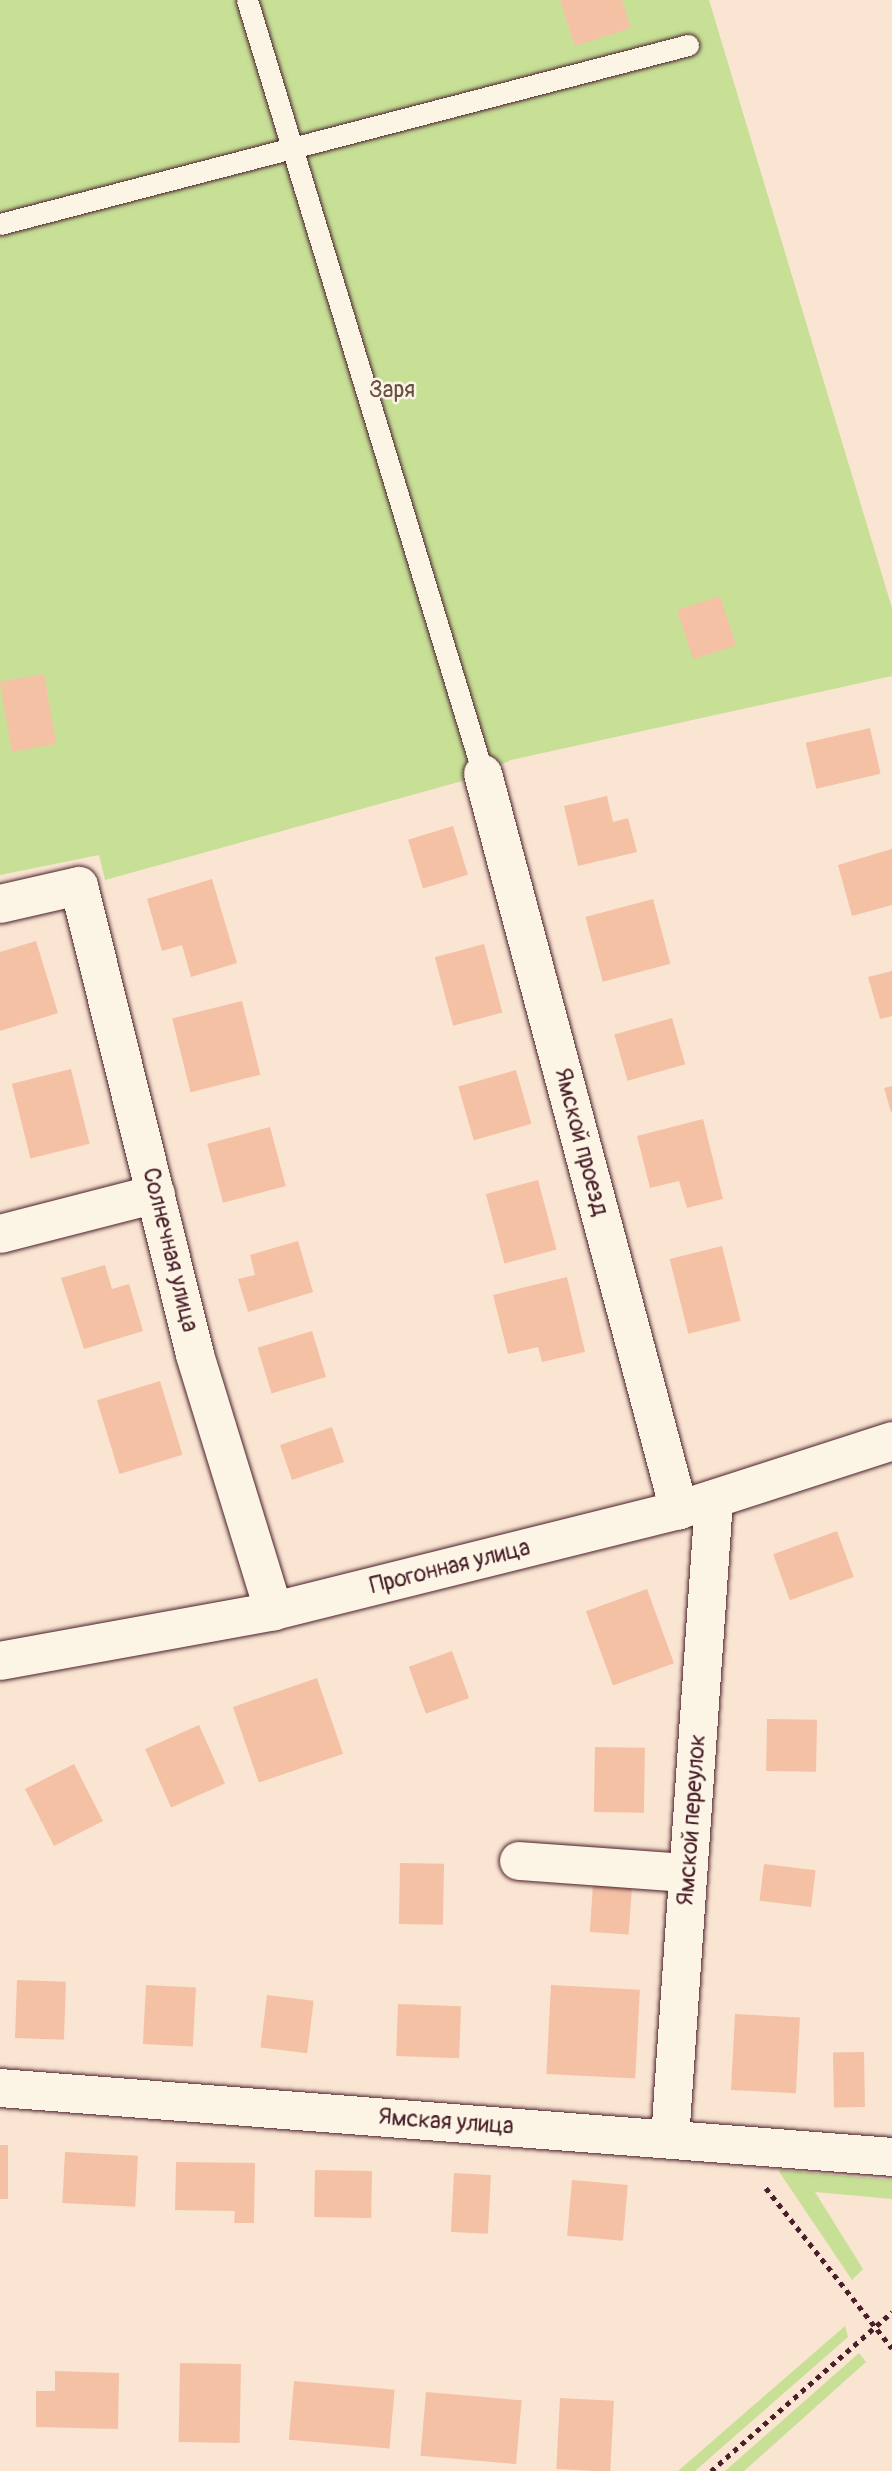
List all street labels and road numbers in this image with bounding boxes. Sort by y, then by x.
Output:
street label: Ямской проезд [548,1065,614,1219]
street label: Солнечная улица [136,1165,204,1335]
street label: Прогонная улица [367,1534,533,1600]
street label: Ямской переулок [672,1733,712,1907]
street label: Ямская улица [377,2103,515,2141]

